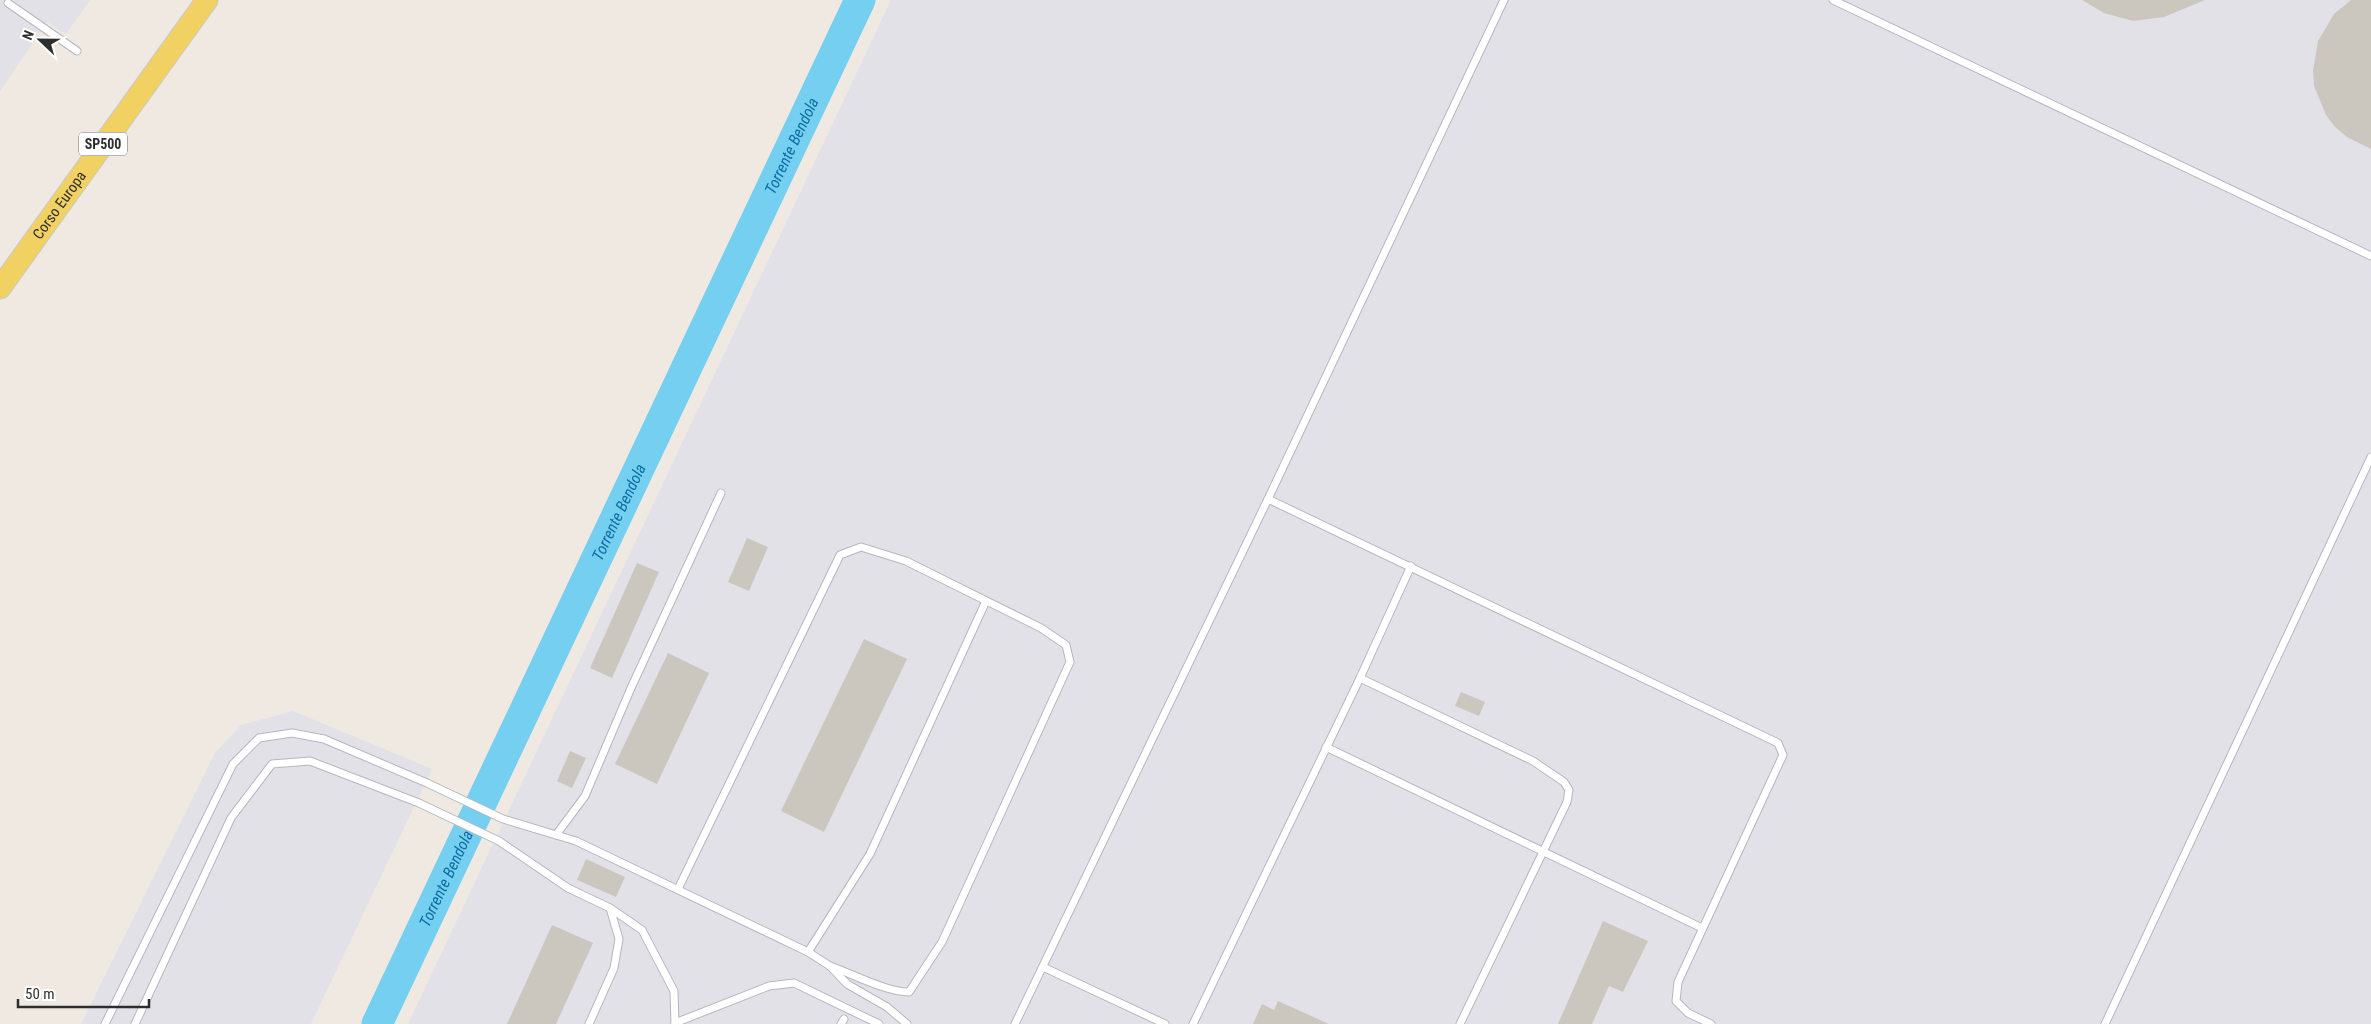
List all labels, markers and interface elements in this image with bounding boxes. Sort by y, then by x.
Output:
north arrow [15,15,65,65]
text: N [19,28,37,42]
water label: Torrente Bendola [760,94,822,197]
road number: SP500 [79,132,127,156]
street label: Corso Europa [29,168,90,243]
water label: Torrente Bendola [588,461,649,563]
water label: Torrente Bendola [415,827,477,930]
scale bar [18,976,149,1008]
text: 50 m [25,985,55,1003]

